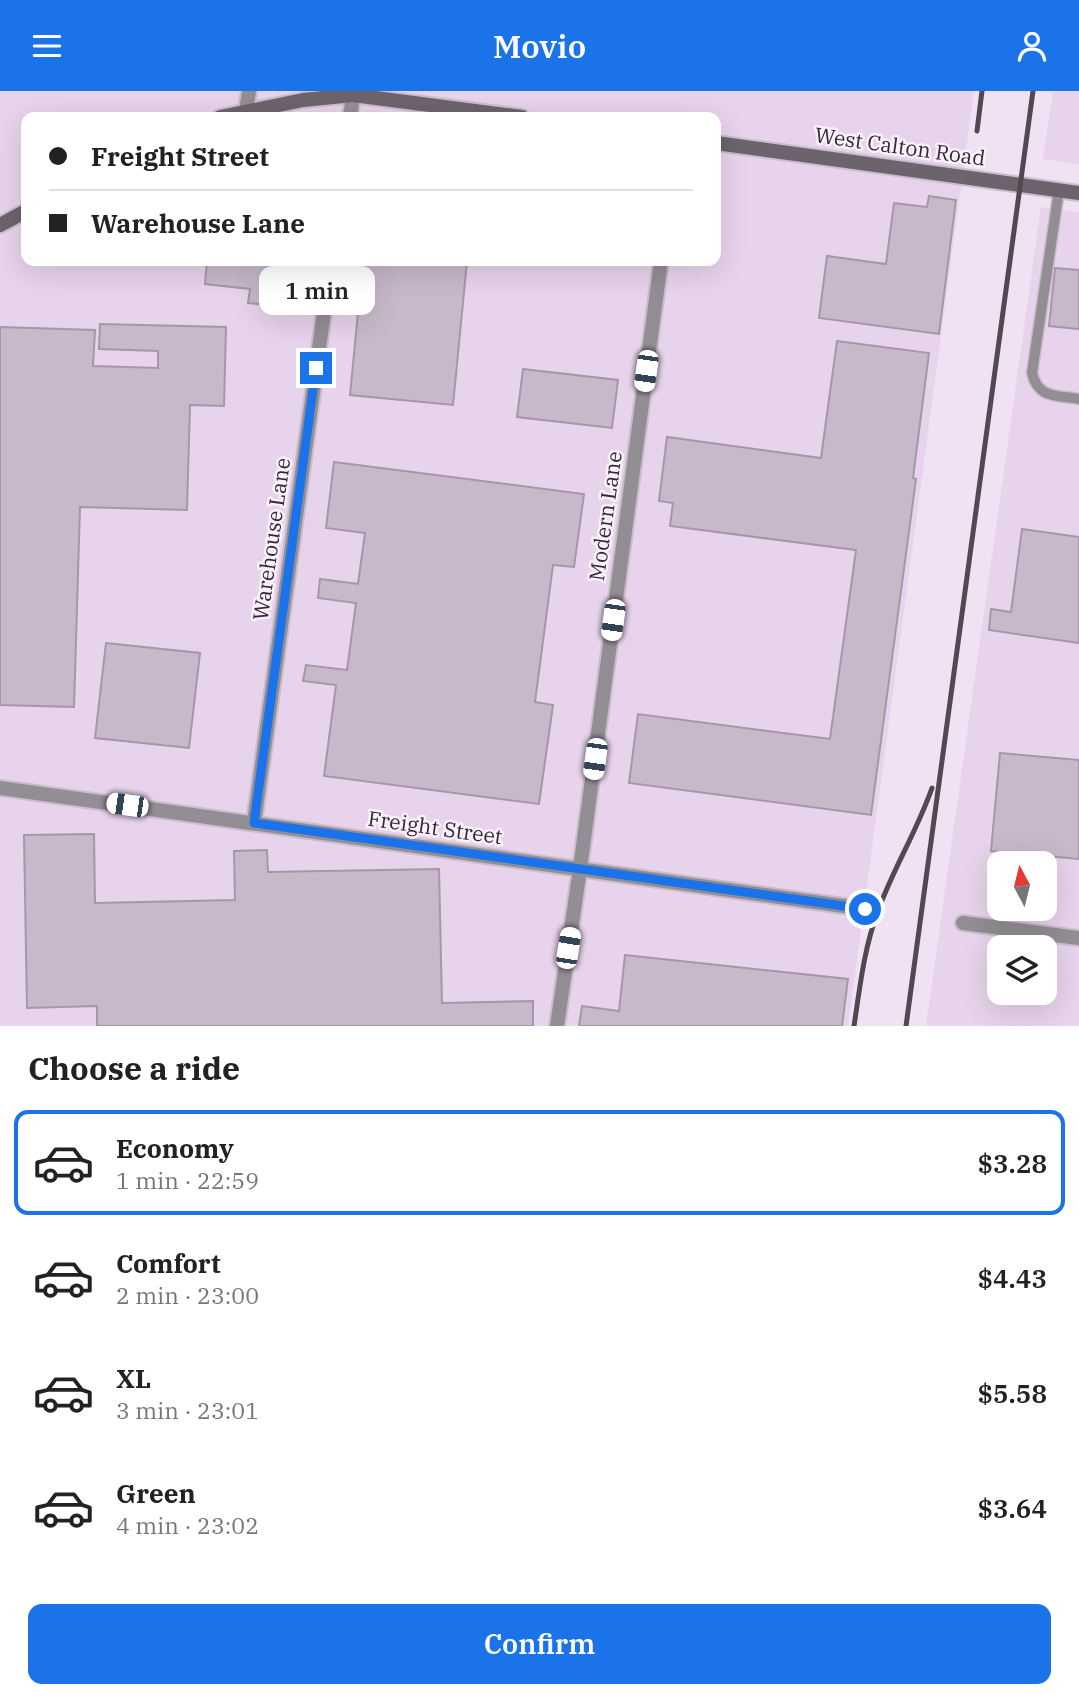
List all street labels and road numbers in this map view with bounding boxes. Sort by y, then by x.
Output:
street label: West Calton Road [813,120,987,172]
street label: Modern Lane [582,449,628,582]
street label: Warehouse Lane [246,456,296,622]
street label: Freight Street [366,804,504,850]

